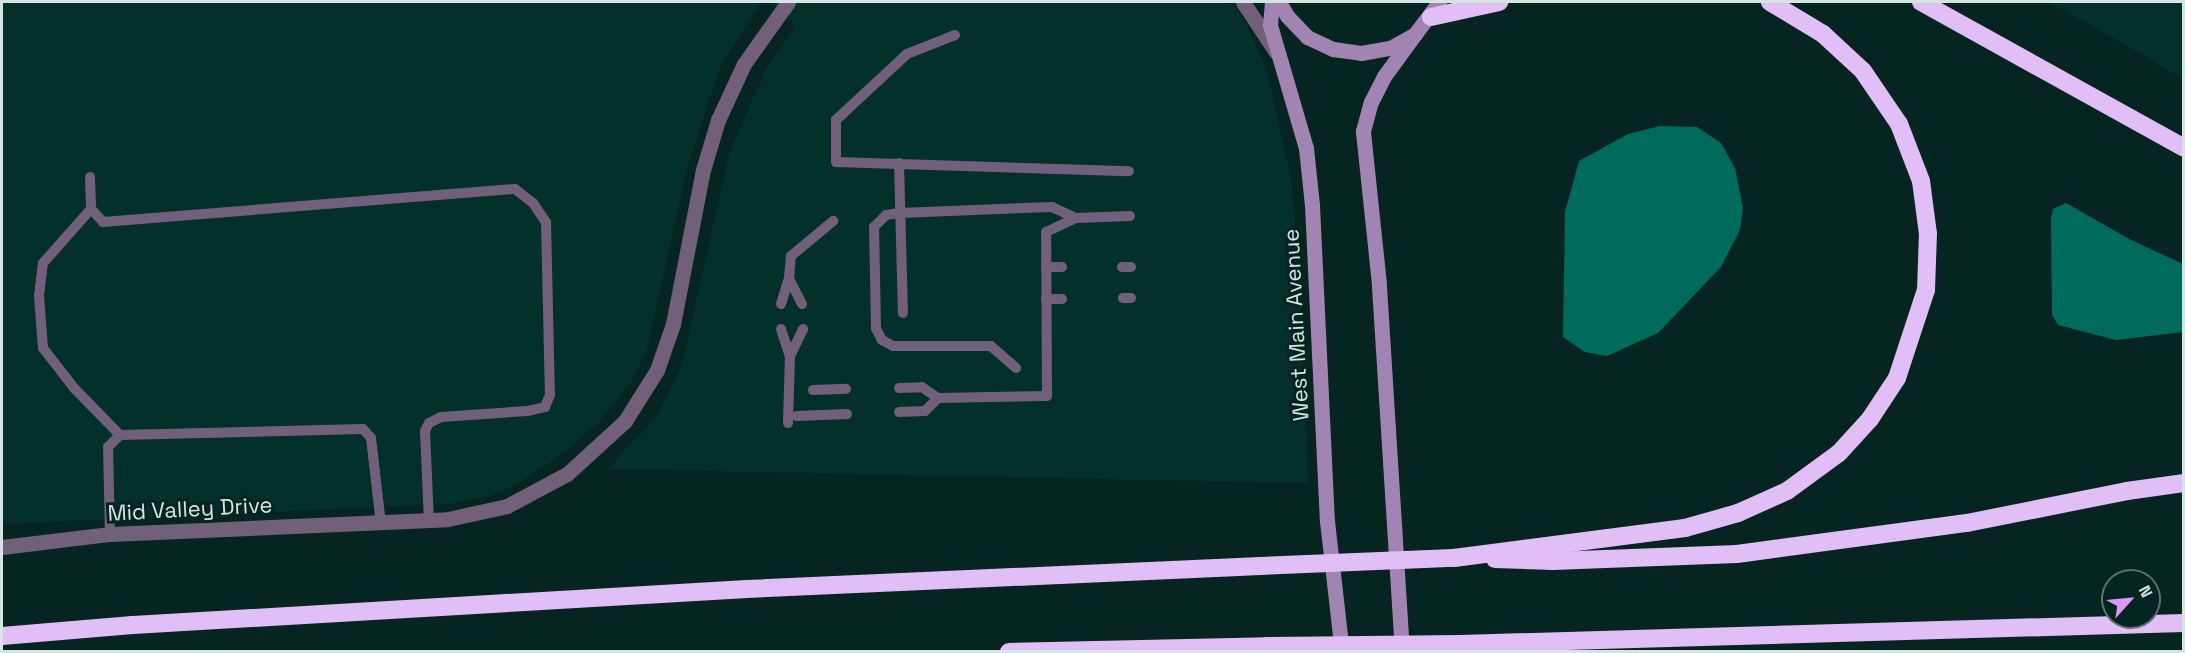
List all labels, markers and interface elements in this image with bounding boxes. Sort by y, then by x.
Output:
street label: West Main Avenue [1278,228,1314,422]
street label: Mid Valley Drive [107,491,273,527]
north arrow [2101,569,2161,629]
text: N [2134,582,2157,601]

